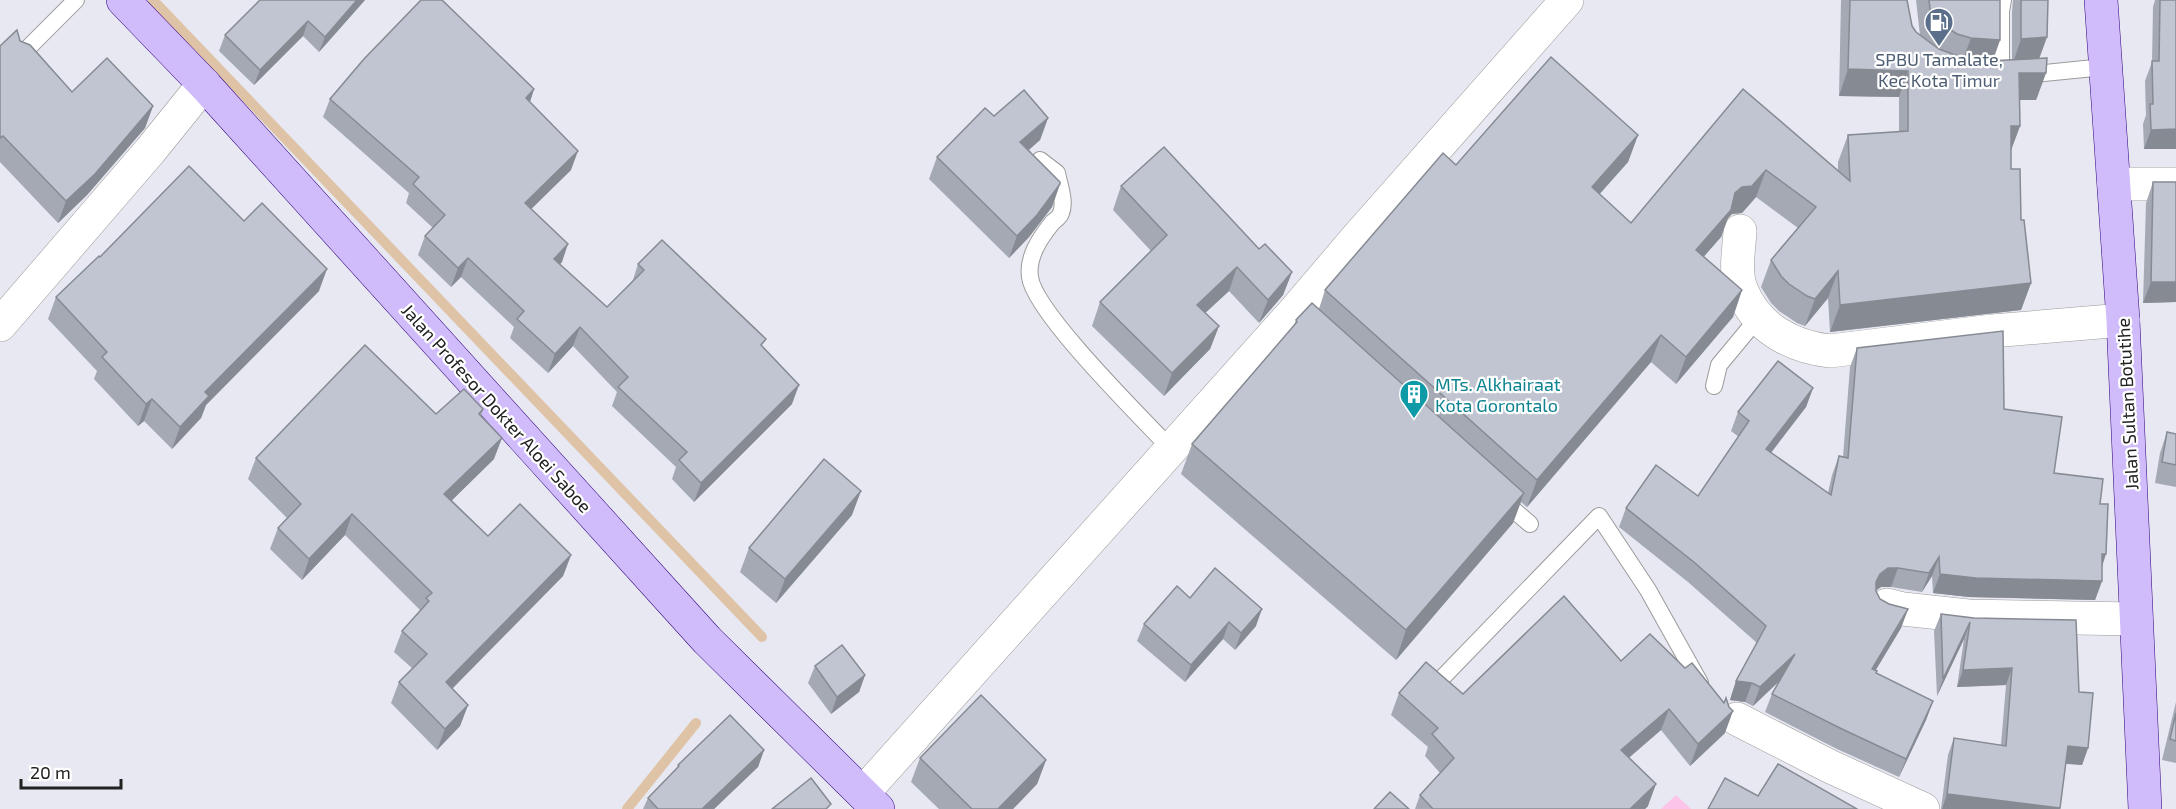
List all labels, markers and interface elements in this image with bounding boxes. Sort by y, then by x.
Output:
fuel station icon: SPBU Tamalate, Kec Kota Timur [1923,6,1955,48]
place label: SPBU Tamalate, Kec Kota Timur [1875,48,2003,91]
street label: Jalan Profesor Dokter Aloei Saboe [397,299,597,517]
street label: Jalan Sultan Botutihe [2112,317,2142,491]
place label: MTs. Alkhairaat Kota Gorontalo [1435,373,1561,416]
building icon: MTs. Alkhairaat Kota Gorontalo [1398,378,1430,420]
scale bar [21,752,122,790]
text: 20 m [30,761,71,783]

